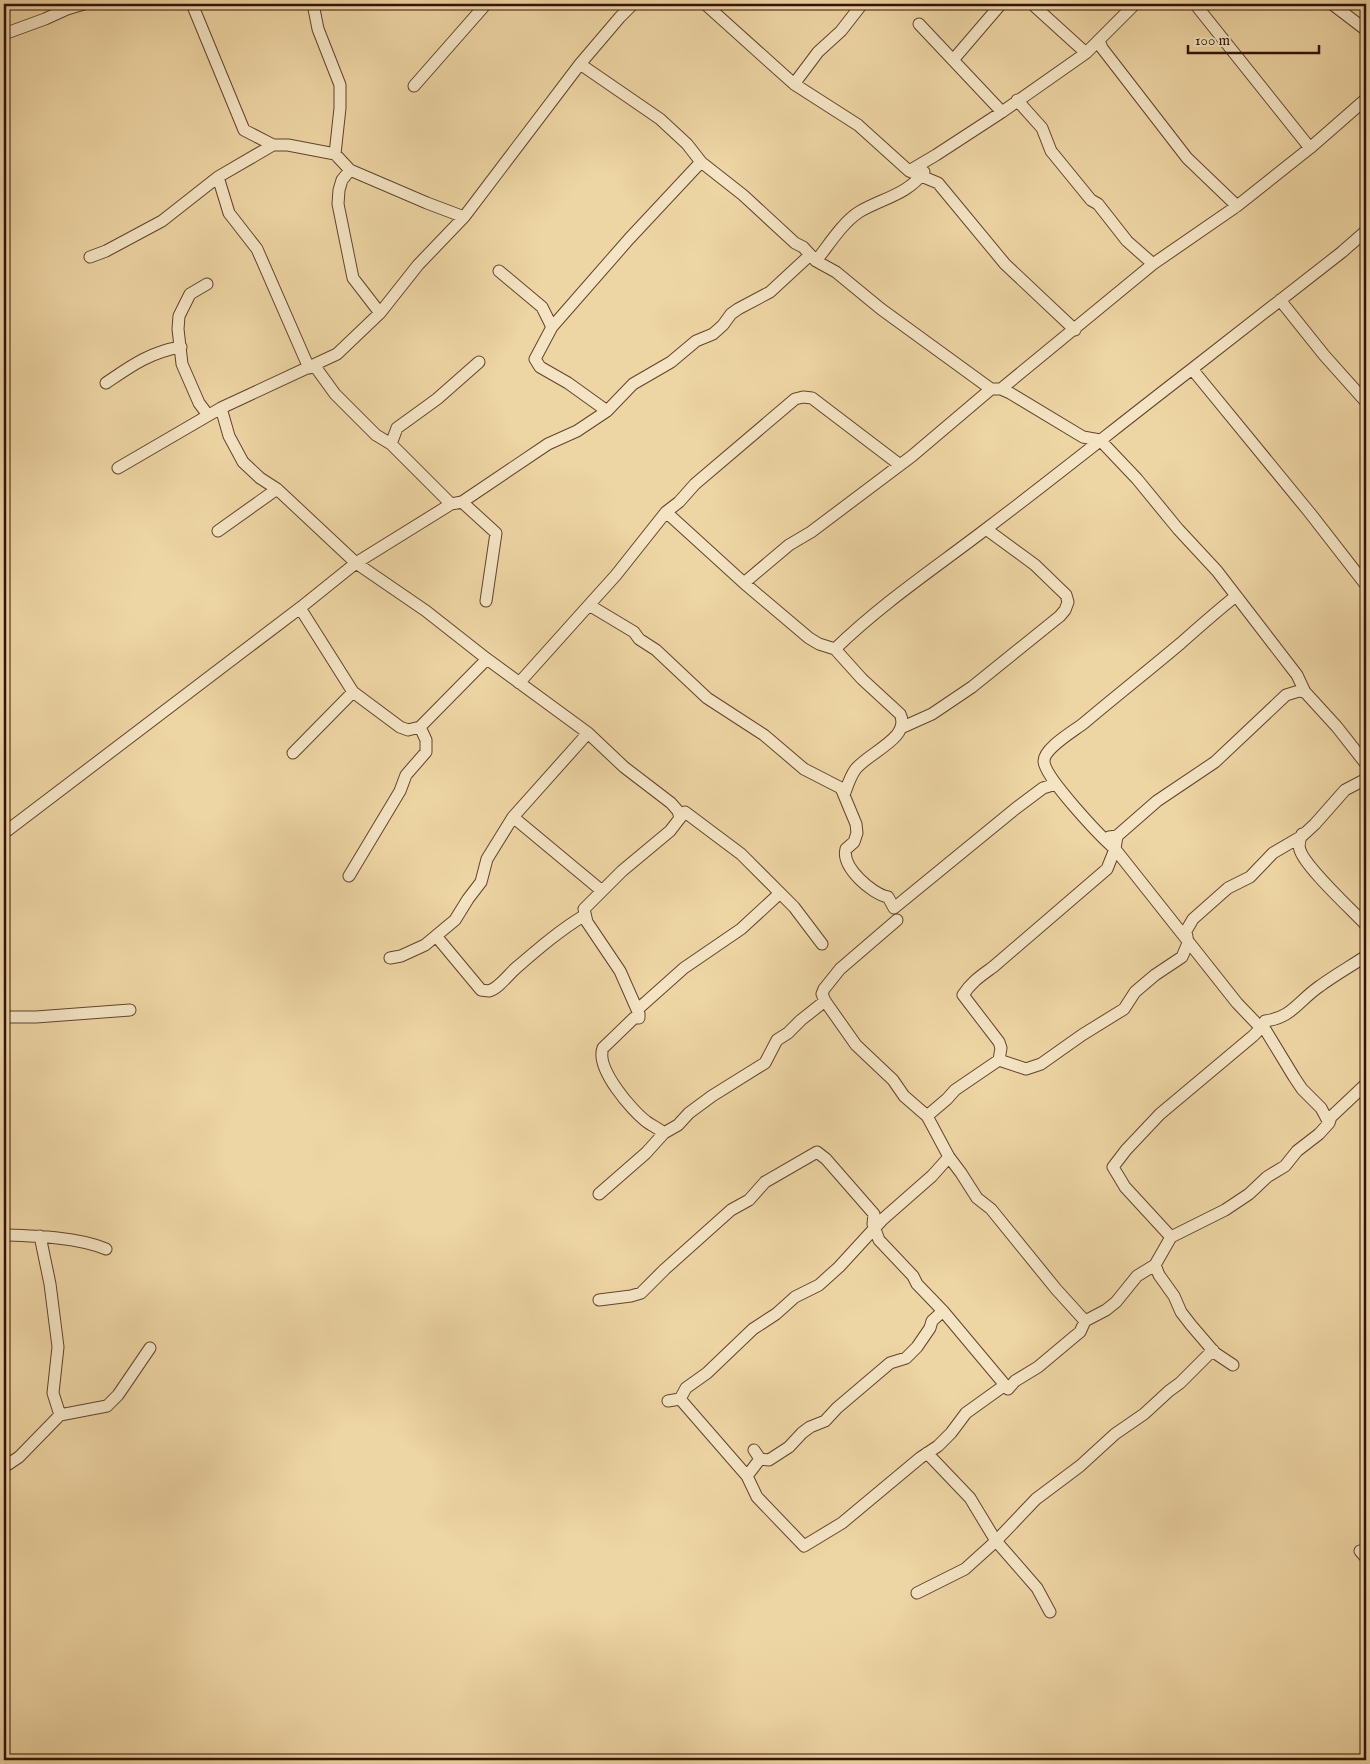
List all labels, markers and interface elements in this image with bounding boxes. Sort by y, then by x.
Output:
scale bar [1188,22,1319,54]
text: 100 m [1195,31,1231,50]

